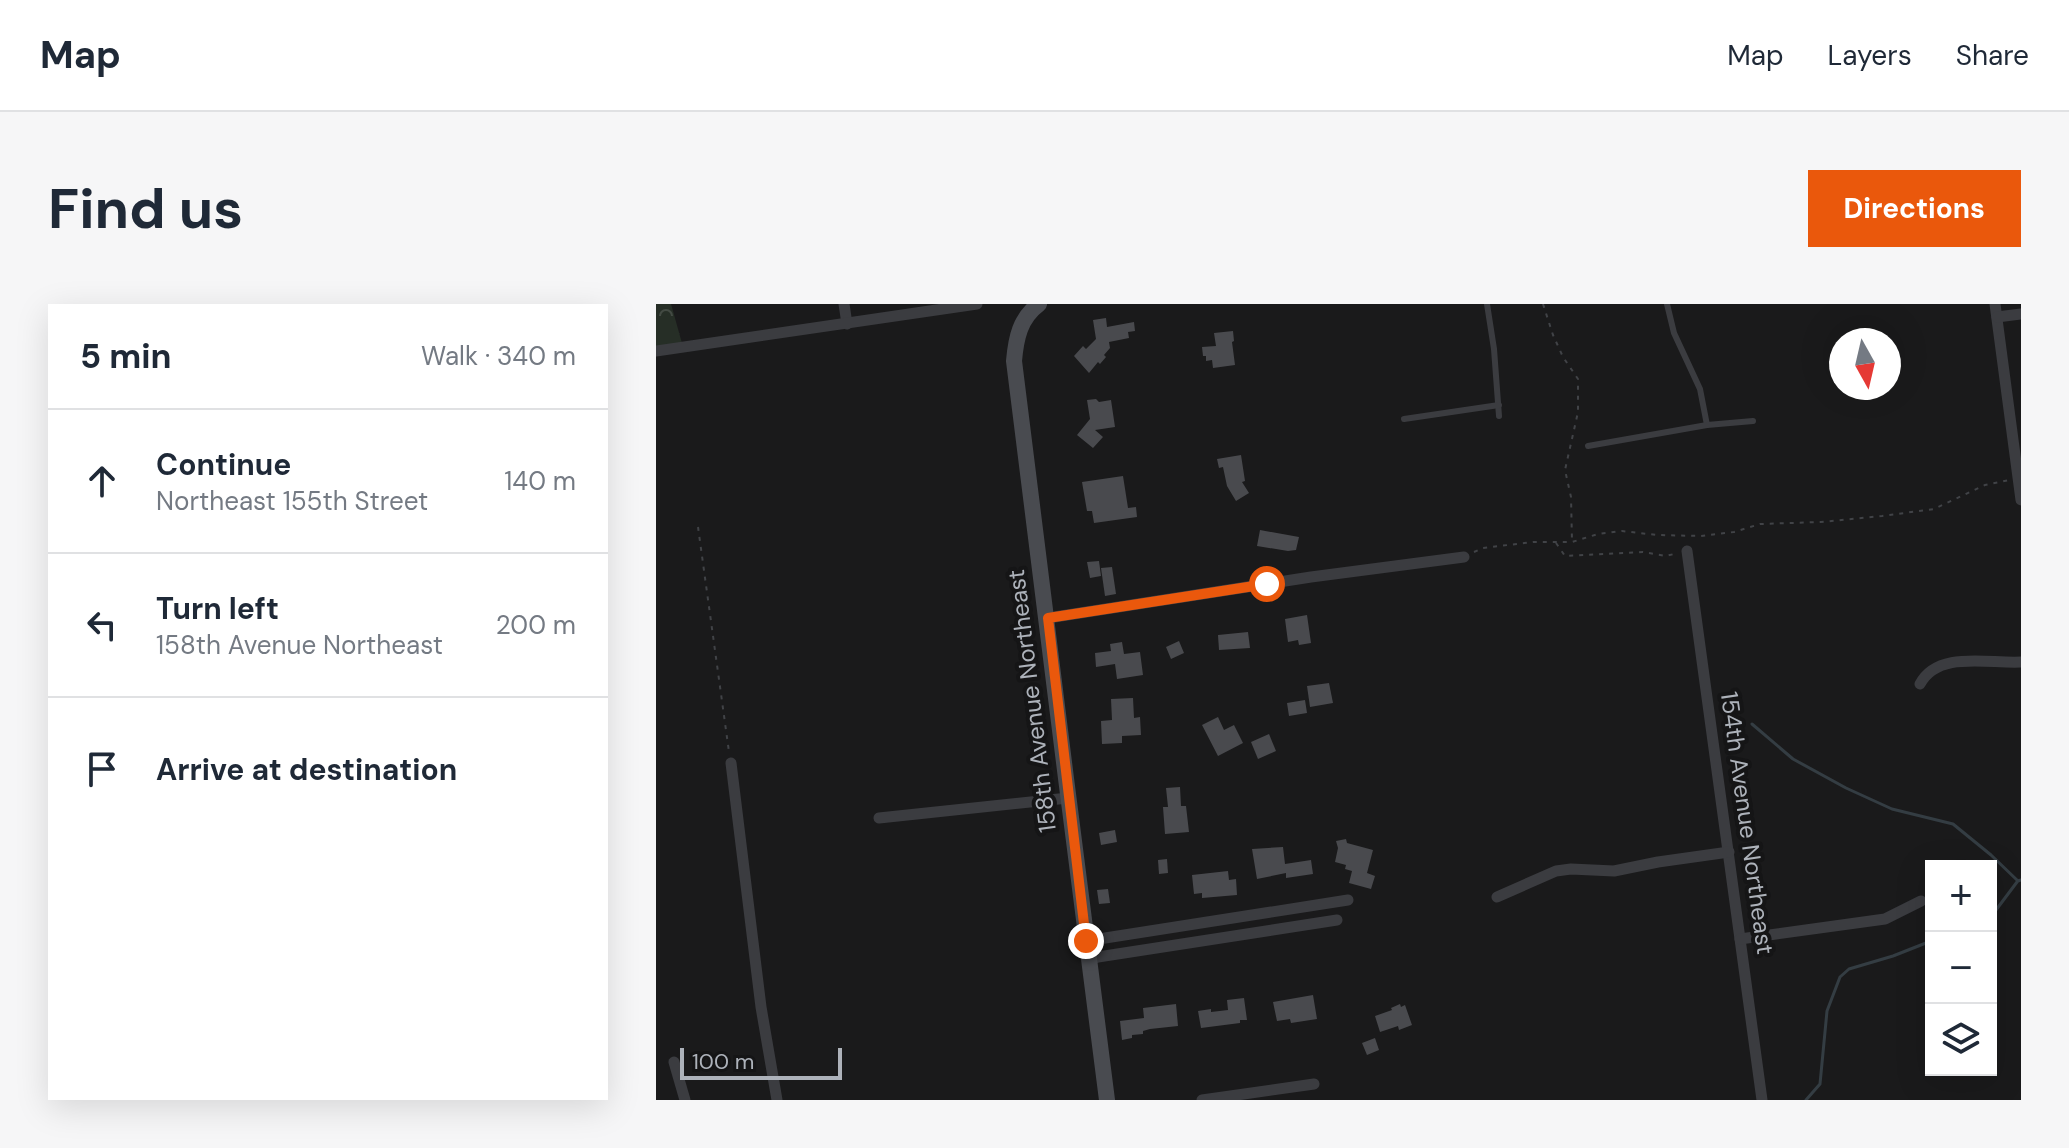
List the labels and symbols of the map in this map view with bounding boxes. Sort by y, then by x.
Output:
north arrow [1829,328,1901,400]
route start [1249,566,1285,602]
street label: 158th Avenue Northeast [1000,568,1063,834]
street label: 154th Avenue Northeast [1714,690,1781,956]
route end [1068,923,1104,959]
scale bar [680,1044,842,1080]

